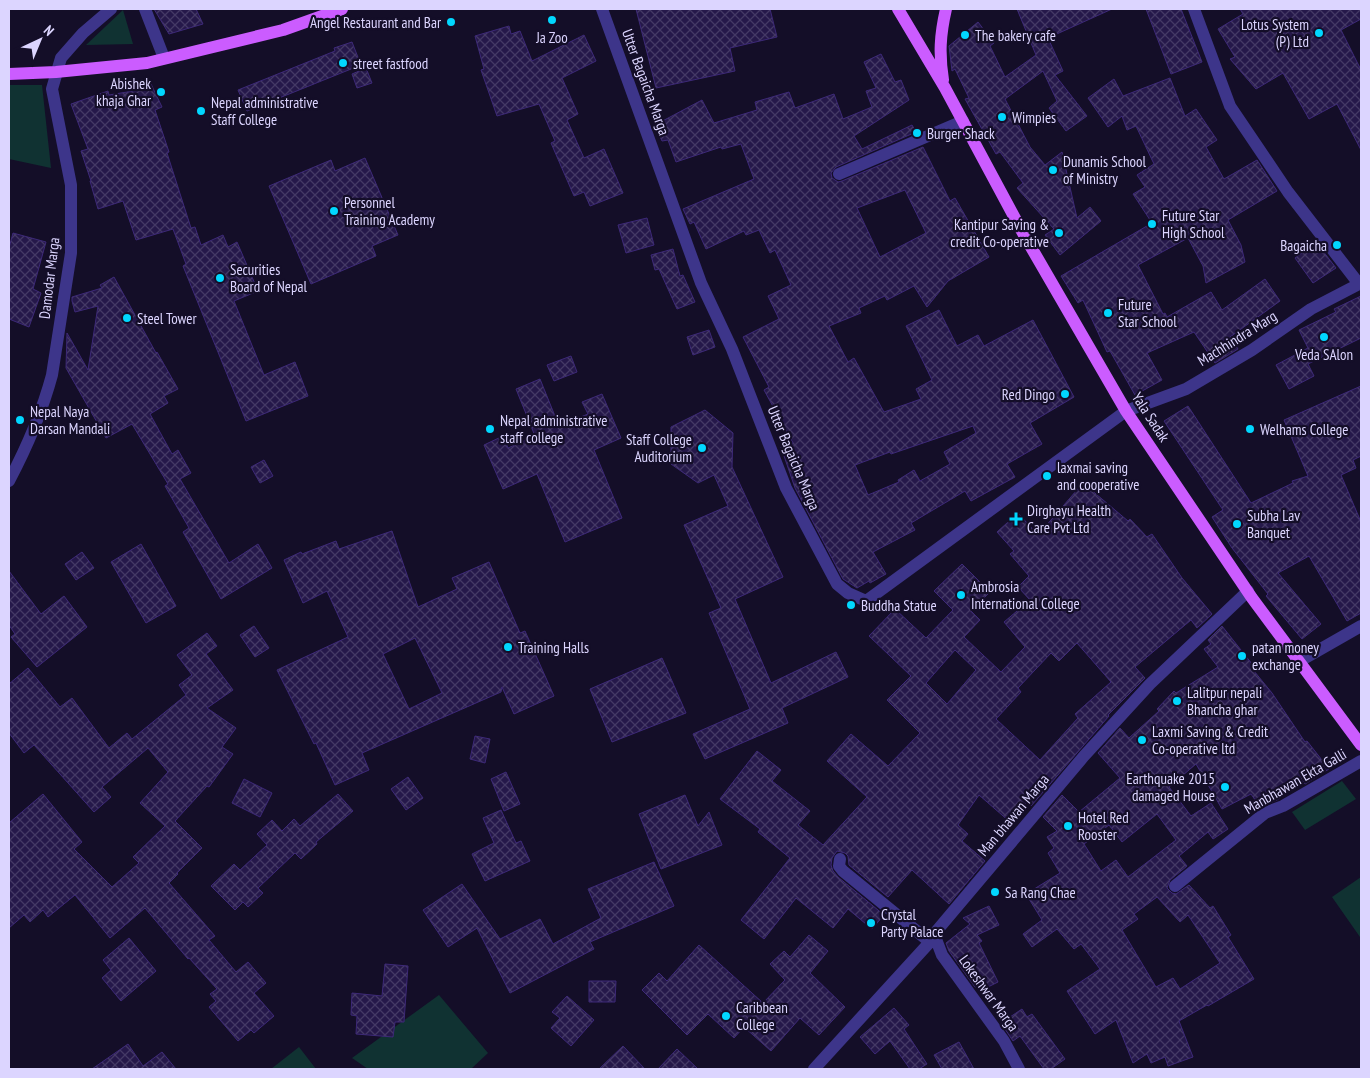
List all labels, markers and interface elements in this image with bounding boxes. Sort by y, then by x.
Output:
place label: Angel Restaurant and Bar [310,13,442,32]
marker: Ja Zoo [546,14,558,26]
north arrow [15,15,65,65]
place label: Lotus System (P) Ltd [1241,15,1309,51]
marker: Angel Restaurant and Bar [445,16,457,28]
text: N [40,22,58,40]
street label: Utter Bagaicha Marga [618,26,674,138]
place label: The bakery cafe [975,26,1056,45]
marker: Lotus System (P) Ltd [1313,27,1325,39]
place label: Ja Zoo [535,28,568,47]
marker: The bakery cafe [959,29,971,41]
place label: street fastfood [353,54,428,73]
marker: street fastfood [337,57,349,69]
place label: Abishek khaja Ghar [96,74,152,110]
marker: Abishek khaja Ghar [155,86,167,98]
place label: Nepal administrative Staff College [211,93,319,129]
marker: Nepal administrative Staff College [195,105,207,117]
place label: Wimpies [1012,108,1056,127]
marker: Wimpies [996,111,1008,123]
place label: Burger Shack [927,124,995,143]
marker: Burger Shack [911,127,923,139]
place label: Dunamis School of Ministry [1063,152,1147,188]
marker: Dunamis School of Ministry [1047,164,1059,176]
place label: Personnel Training Academy [344,193,435,229]
marker: Personnel Training Academy [328,205,340,217]
place label: Future Star High School [1162,206,1225,242]
place label: Kantipur Saving & credit Co-operative [950,215,1049,251]
marker: Future Star High School [1146,218,1158,230]
marker: Kantipur Saving & credit Co-operative [1053,227,1065,239]
street label: Damodar Marga [35,236,63,320]
place label: Bagaicha [1280,236,1327,255]
marker: Bagaicha [1331,239,1343,251]
place label: Securities Board of Nepal [230,260,307,296]
marker: Securities Board of Nepal [214,272,226,284]
place label: Future Star School [1118,295,1177,331]
street label: Machhindra Marg [1194,306,1280,370]
marker: Future Star School [1102,307,1114,319]
place label: Steel Tower [137,309,197,328]
marker: Steel Tower [121,312,133,324]
marker: Veda SAlon [1318,331,1330,343]
place label: Veda SAlon [1294,345,1353,364]
place label: Red Dingo [1002,385,1055,404]
marker: Red Dingo [1059,388,1071,400]
street label: Yala Sadak [1128,389,1174,446]
place label: Nepal Naya Darsan Mandali [30,402,110,438]
street label: Utter Bagaicha Marga [763,403,825,513]
place label: Nepal administrative staff college [500,411,608,447]
marker: Nepal Naya Darsan Mandali [14,414,26,426]
place label: Welhams College [1260,420,1349,439]
marker: Nepal administrative staff college [484,423,496,435]
marker: Welhams College [1244,423,1256,435]
place label: Staff College Auditorium [626,430,692,466]
marker: Staff College Auditorium [696,442,708,454]
place label: laxmai saving and cooperative [1057,458,1140,494]
marker: laxmai saving and cooperative [1041,470,1053,482]
place label: Dirghayu Health Care Pvt Ltd [1027,501,1111,537]
place label: Subha Lav Banquet [1247,506,1300,542]
marker: Dirghayu Health Care Pvt Ltd [1009,512,1023,526]
marker: Subha Lav Banquet [1231,518,1243,530]
place label: Ambrosia International College [971,577,1080,613]
marker: Ambrosia International College [955,589,967,601]
place label: Buddha Statue [861,596,937,615]
marker: Buddha Statue [845,599,857,611]
place label: Training Halls [518,638,589,657]
place label: patan money exchange [1252,638,1319,674]
marker: Training Halls [502,641,514,653]
marker: patan money exchange [1236,650,1248,662]
place label: Lalitpur nepali Bhancha ghar [1187,683,1262,719]
marker: Lalitpur nepali Bhancha ghar [1171,695,1183,707]
place label: Laxmi Saving & Credit Co-operative ltd [1152,722,1268,758]
marker: Laxmi Saving & Credit Co-operative ltd [1136,734,1148,746]
street label: Manbhawan Ekta Galli [1240,744,1350,818]
place label: Earthquake 2015 damaged House [1126,769,1215,805]
street label: Man bhawan Marga [973,770,1053,860]
marker: Earthquake 2015 damaged House [1219,781,1231,793]
place label: Hotel Red Rooster [1078,808,1129,844]
marker: Hotel Red Rooster [1062,820,1074,832]
place label: Sa Rang Chae [1005,883,1076,902]
marker: Sa Rang Chae [989,886,1001,898]
place label: Crystal Party Palace [881,905,943,941]
marker: Crystal Party Palace [865,917,877,929]
street label: Lokeshwar Marga [955,951,1023,1035]
place label: Caribbean College [736,998,788,1034]
marker: Caribbean College [720,1010,732,1022]

